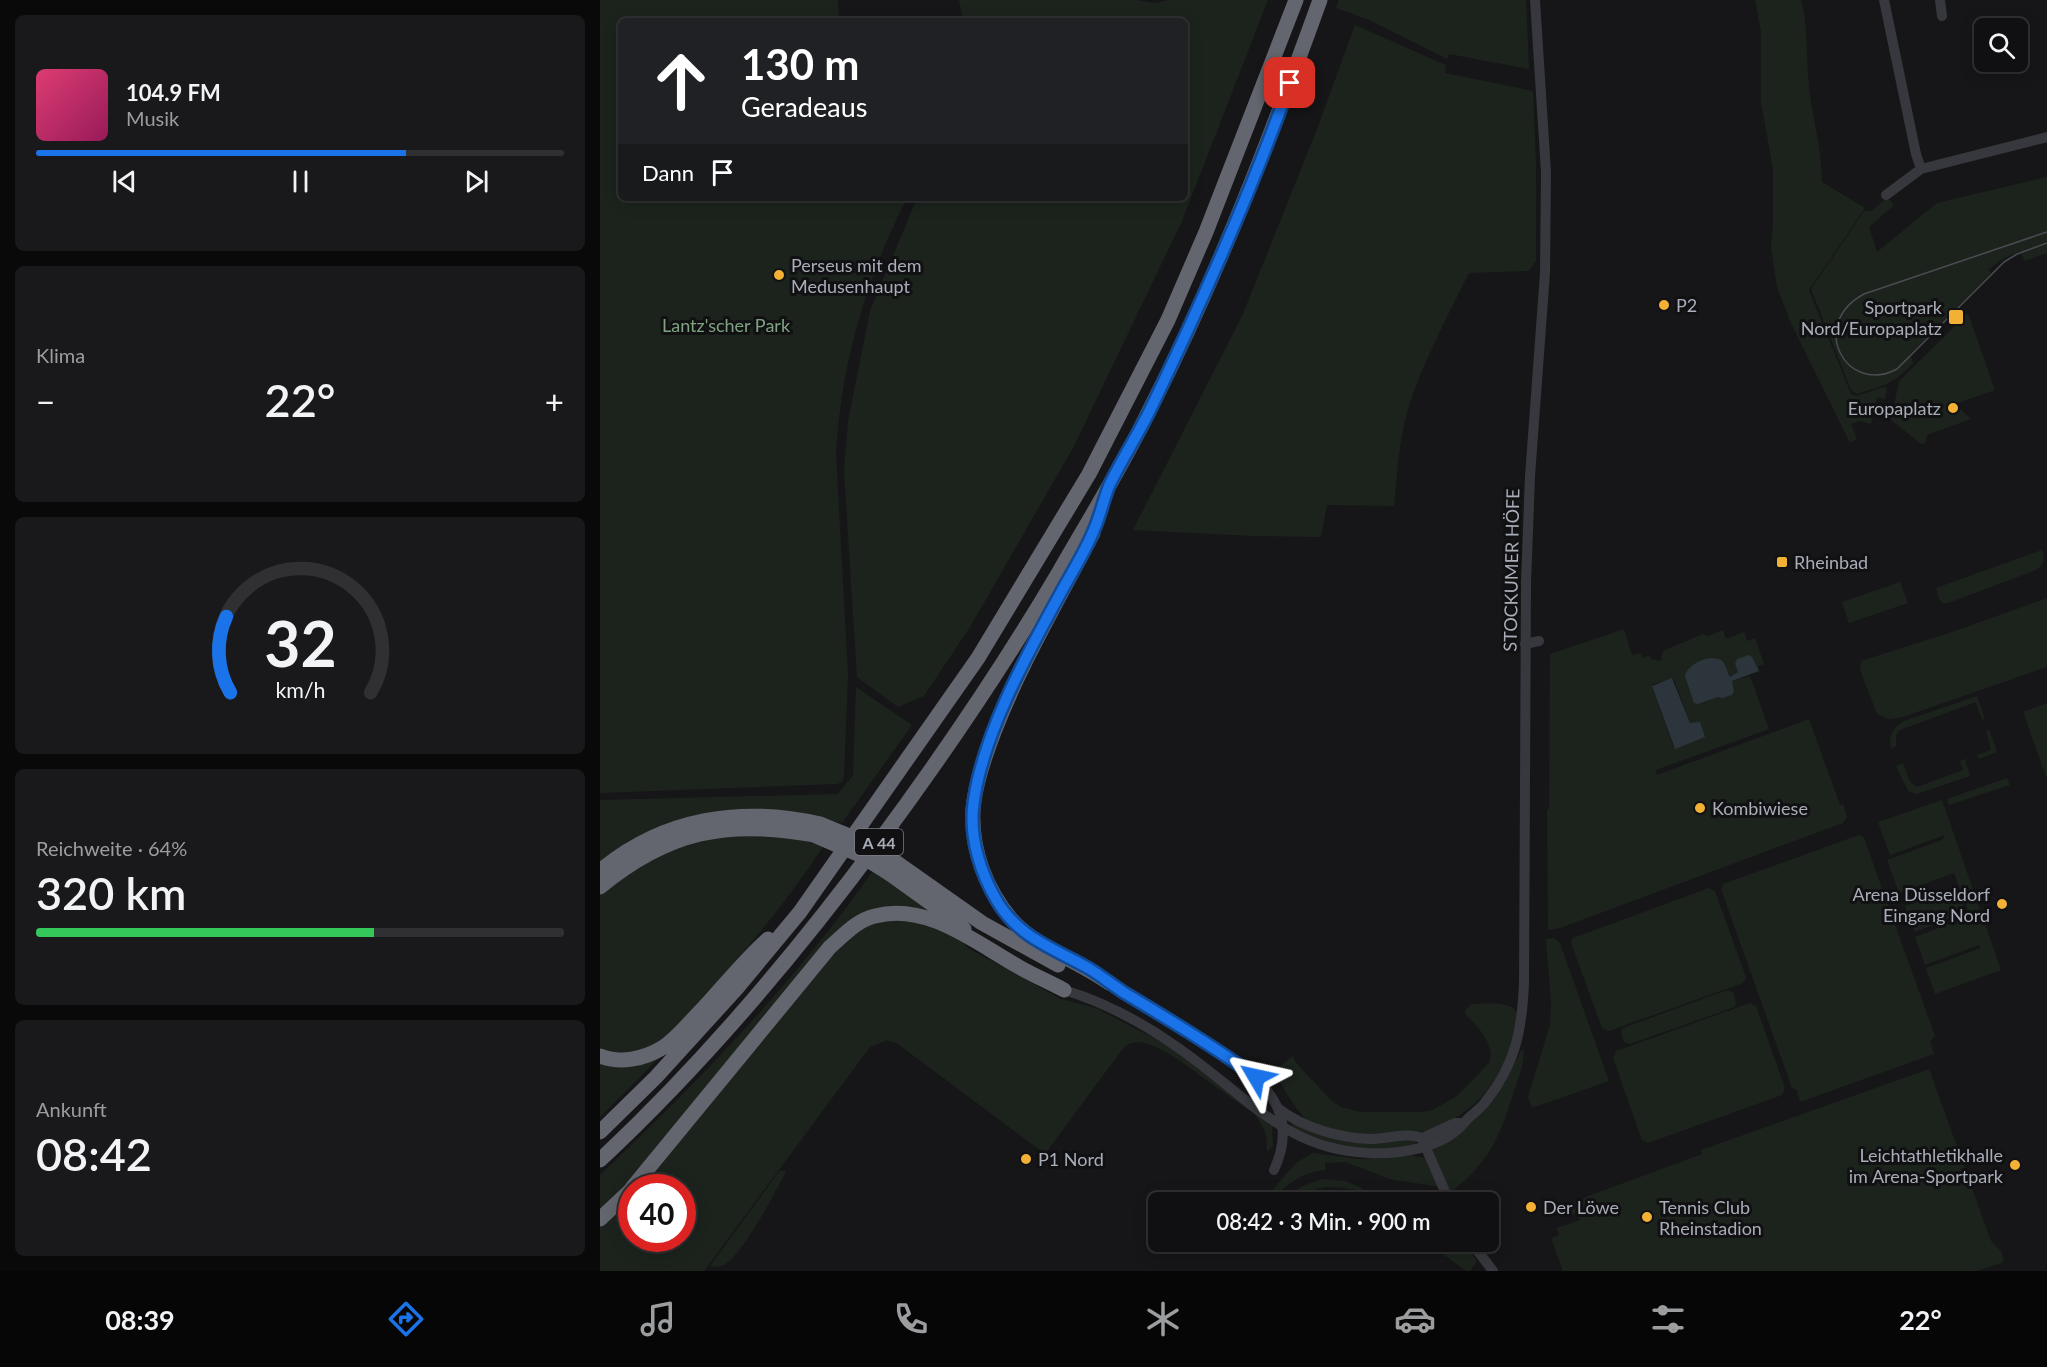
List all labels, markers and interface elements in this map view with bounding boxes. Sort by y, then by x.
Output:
map controls [1974,18,2028,72]
button: search [1974,18,2028,72]
text: 130 m [741,39,859,89]
icon: ahead [642,42,720,120]
pin [1264,57,1315,108]
icon: arrive [1273,66,1306,99]
text: 104.9 FM [126,79,221,106]
text: Geradeaus [741,90,867,123]
text: Musik [126,106,179,130]
icon: arrive [706,156,739,189]
text: Dann [642,159,694,186]
icon: previous [108,165,141,198]
icon: pause [284,165,317,198]
icon: next [460,165,493,198]
place label: Perseus mit dem Medusenhaupt [791,254,922,297]
marker: Perseus mit dem Medusenhaupt [772,268,786,282]
place label: P2 [1676,294,1697,316]
place label: Sportpark Nord/Europaplatz [1801,296,1943,339]
marker: P2 [1657,298,1671,312]
marker: Sportpark Nord/Europaplatz [1947,308,1965,326]
park label: Lantz'scher Park [662,314,791,336]
text: Klima [36,343,85,367]
text: 22° [265,373,335,427]
text: − [36,381,55,421]
text: + [545,381,564,421]
place label: Europaplatz [1848,397,1941,419]
marker: Europaplatz [1946,401,1960,415]
street label: STOCKUMER HÖFE [1499,488,1523,652]
place label: Rheinbad [1794,551,1868,573]
marker: Rheinbad [1775,555,1789,569]
text: 32 [264,605,336,680]
text: km/h [275,677,325,703]
place label: Kombiwiese [1712,797,1808,819]
marker: Kombiwiese [1693,801,1707,815]
road number: A 44 [855,829,903,855]
text: Reichweite · 64% [36,836,187,860]
text: 320 km [36,866,186,920]
place label: Arena Düsseldorf Eingang Nord [1852,883,1991,926]
marker: Arena Düsseldorf Eingang Nord [1995,897,2009,911]
position arrow [1224,1045,1288,1109]
text: Ankunft [36,1097,107,1121]
text: 08:42 [36,1127,152,1181]
place label: Leichtathletikhalle im Arena-Sportpark [1849,1144,2004,1187]
place label: P1 Nord [1038,1148,1104,1170]
marker: P1 Nord [1019,1152,1033,1166]
marker: Leichtathletikhalle im Arena-Sportpark [2008,1158,2022,1172]
speed limit sign: 40 [618,1174,696,1252]
place label: Der Löwe [1543,1196,1619,1218]
place label: Tennis Club Rheinstadion [1659,1196,1762,1239]
marker: Der Löwe [1524,1200,1538,1214]
text: 08:42 · 3 Min. · 900 m [1216,1208,1431,1235]
marker: Tennis Club Rheinstadion [1640,1210,1654,1224]
icon: directions [385,1298,427,1340]
icon: music [637,1298,679,1340]
icon: phone [890,1298,932,1340]
icon: climate [1142,1298,1184,1340]
icon: car [1394,1298,1436,1340]
icon: filters [1647,1298,1689,1340]
text: 08:39 [105,1303,175,1336]
text: 22° [1899,1303,1942,1336]

